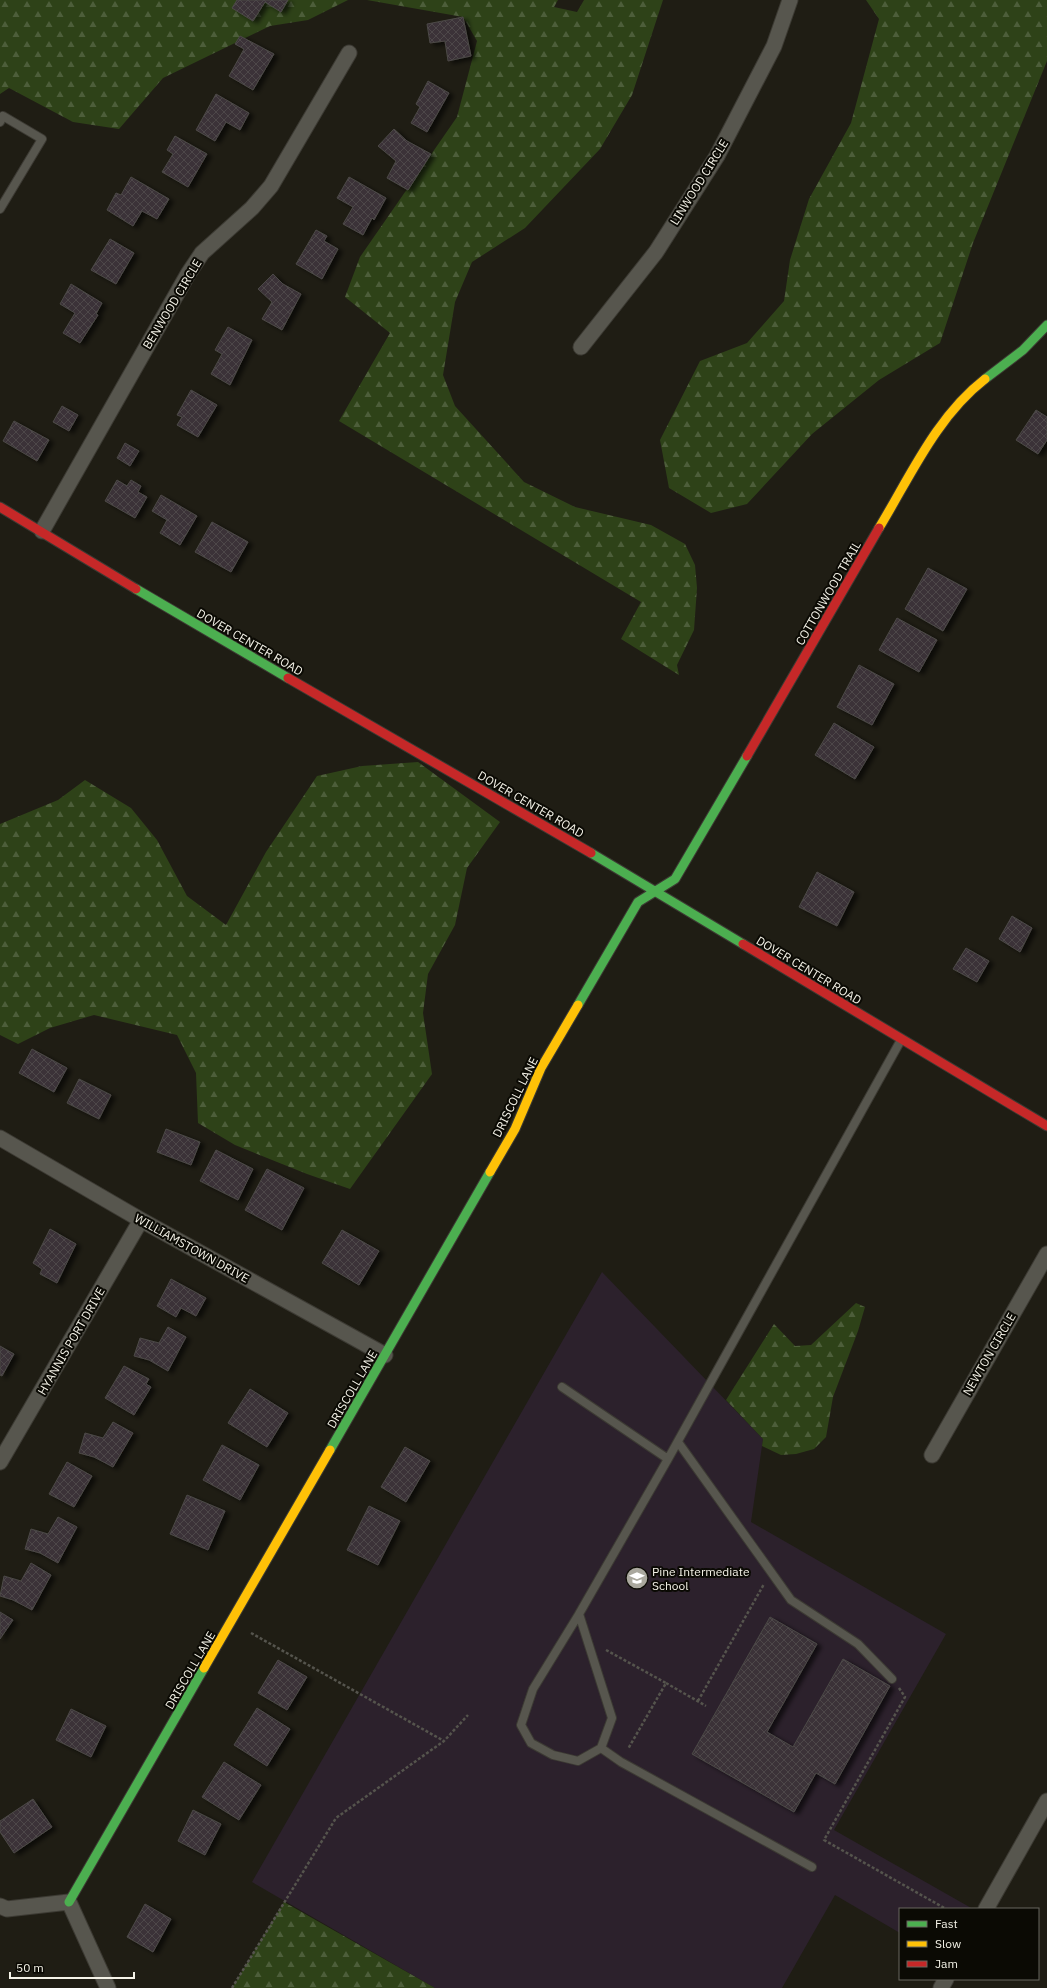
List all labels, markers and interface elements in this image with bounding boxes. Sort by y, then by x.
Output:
street label: LINWOOD CIRCLE [667,136,731,228]
street label: BENWOOD CIRCLE [139,256,205,352]
street label: COTTONWOOD TRAIL [792,538,864,648]
street label: DOVER CENTER ROAD [194,605,306,679]
street label: DOVER CENTER ROAD [475,767,587,841]
street label: DOVER CENTER ROAD [754,933,864,1007]
street label: DRISCOLL LANE [489,1054,541,1140]
street label: WILLIAMSTOWN DRIVE [132,1210,252,1286]
street label: HYANNIS PORT DRIVE [34,1284,108,1398]
street label: NEWTON CIRCLE [959,1310,1019,1398]
street label: DRISCOLL LANE [324,1347,380,1431]
place label: Pine Intermediate School [652,1564,750,1593]
school or university icon: Pine Intermediate School [624,1565,650,1591]
street label: DRISCOLL LANE [162,1628,218,1712]
legend [899,1908,1039,1980]
text: Fast [935,1916,958,1931]
text: Slow [935,1936,961,1951]
scale bar [10,1954,134,1980]
text: Jam [935,1956,958,1971]
text: 50 m [16,1960,44,1975]

